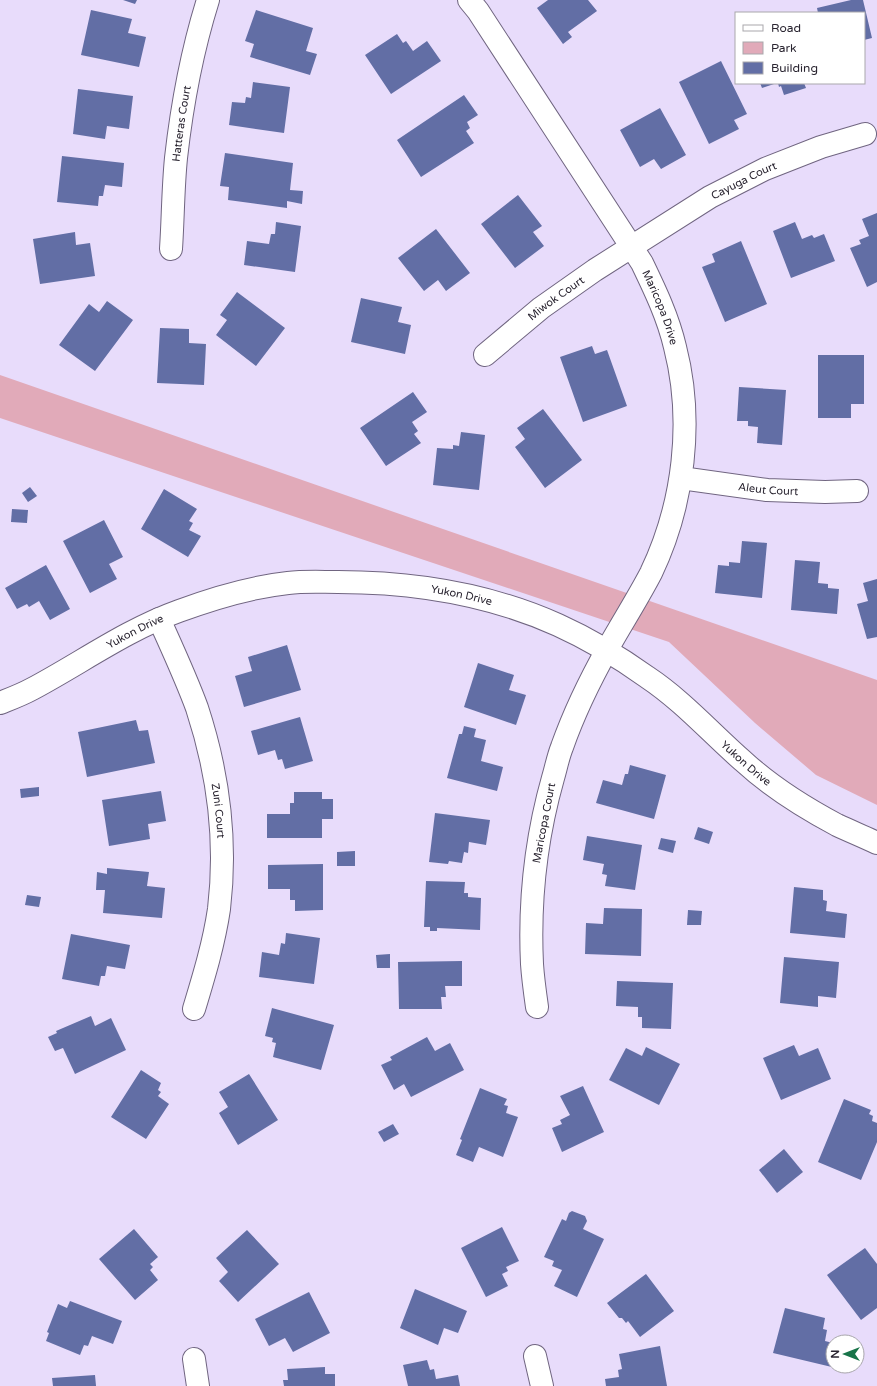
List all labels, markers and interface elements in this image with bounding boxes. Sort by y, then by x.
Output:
legend [735,12,865,84]
text: Road [771,21,801,35]
text: Park [771,41,797,55]
text: Building [771,61,818,75]
street label: Hatteras Court [169,84,193,162]
street label: Cayuga Court [709,159,778,202]
street label: Maricopa Drive [640,268,681,346]
street label: Miwok Court [525,273,587,323]
street label: Aleut Court [737,480,798,498]
street label: Yukon Drive [430,582,494,608]
street label: Yukon Drive [104,611,165,651]
street label: Yukon Drive [718,738,774,788]
street label: Zuni Court [209,782,228,839]
street label: Maricopa Court [530,782,558,864]
north arrow [825,1334,865,1374]
text: N [829,1350,842,1358]

